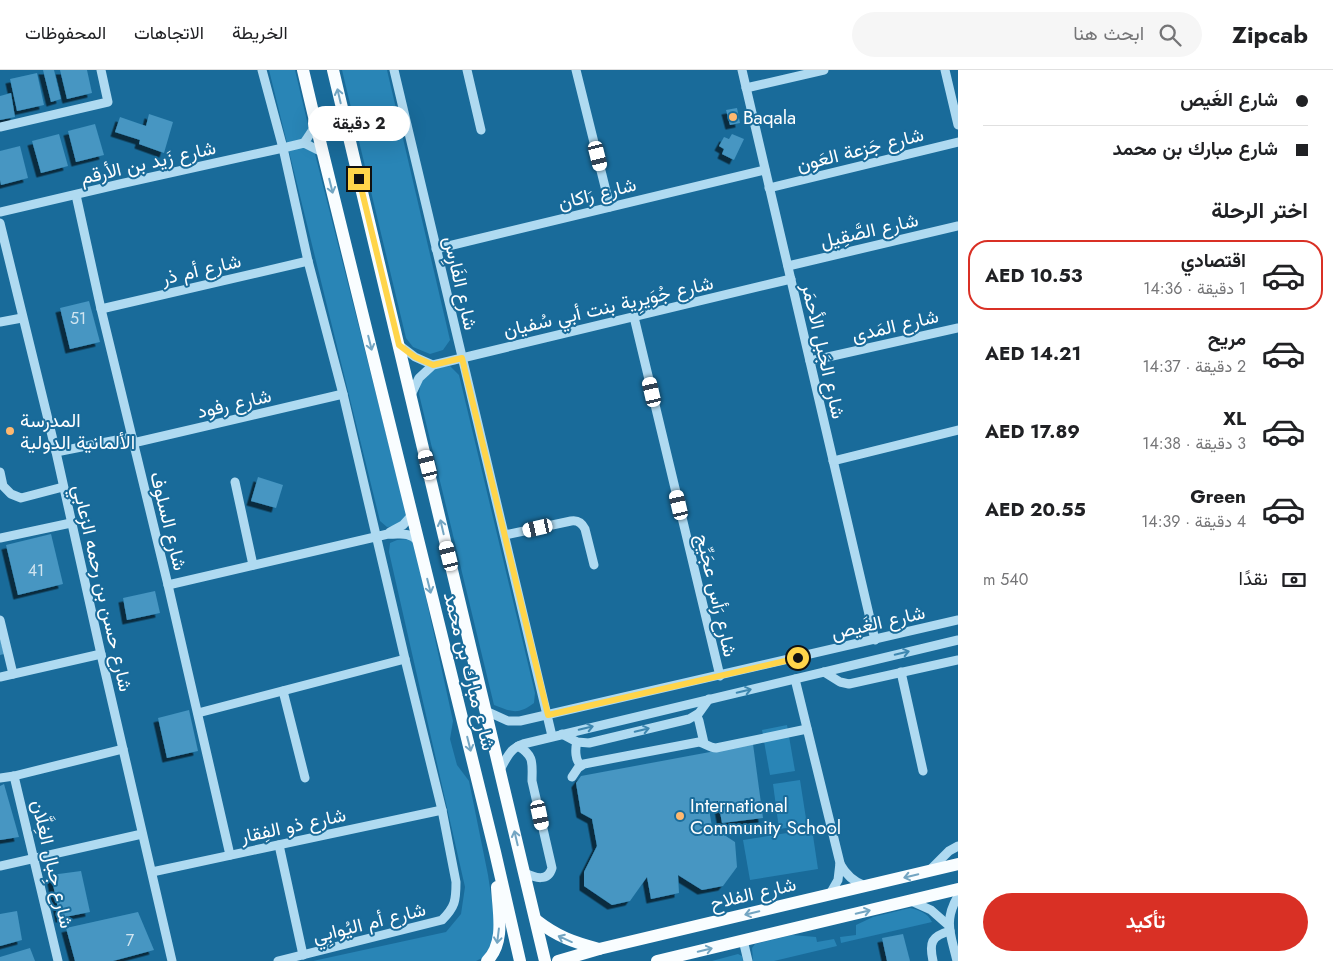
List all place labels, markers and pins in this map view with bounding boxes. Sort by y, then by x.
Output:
place label: Baqala [743,104,796,131]
marker: Baqala [727,111,739,123]
place label: المدرسة الألمانية الدولية [20,407,135,456]
marker: المدرسة الألمانية الدولية [4,425,16,437]
place label: International Community School [690,792,841,841]
marker: International Community School [674,810,686,822]

